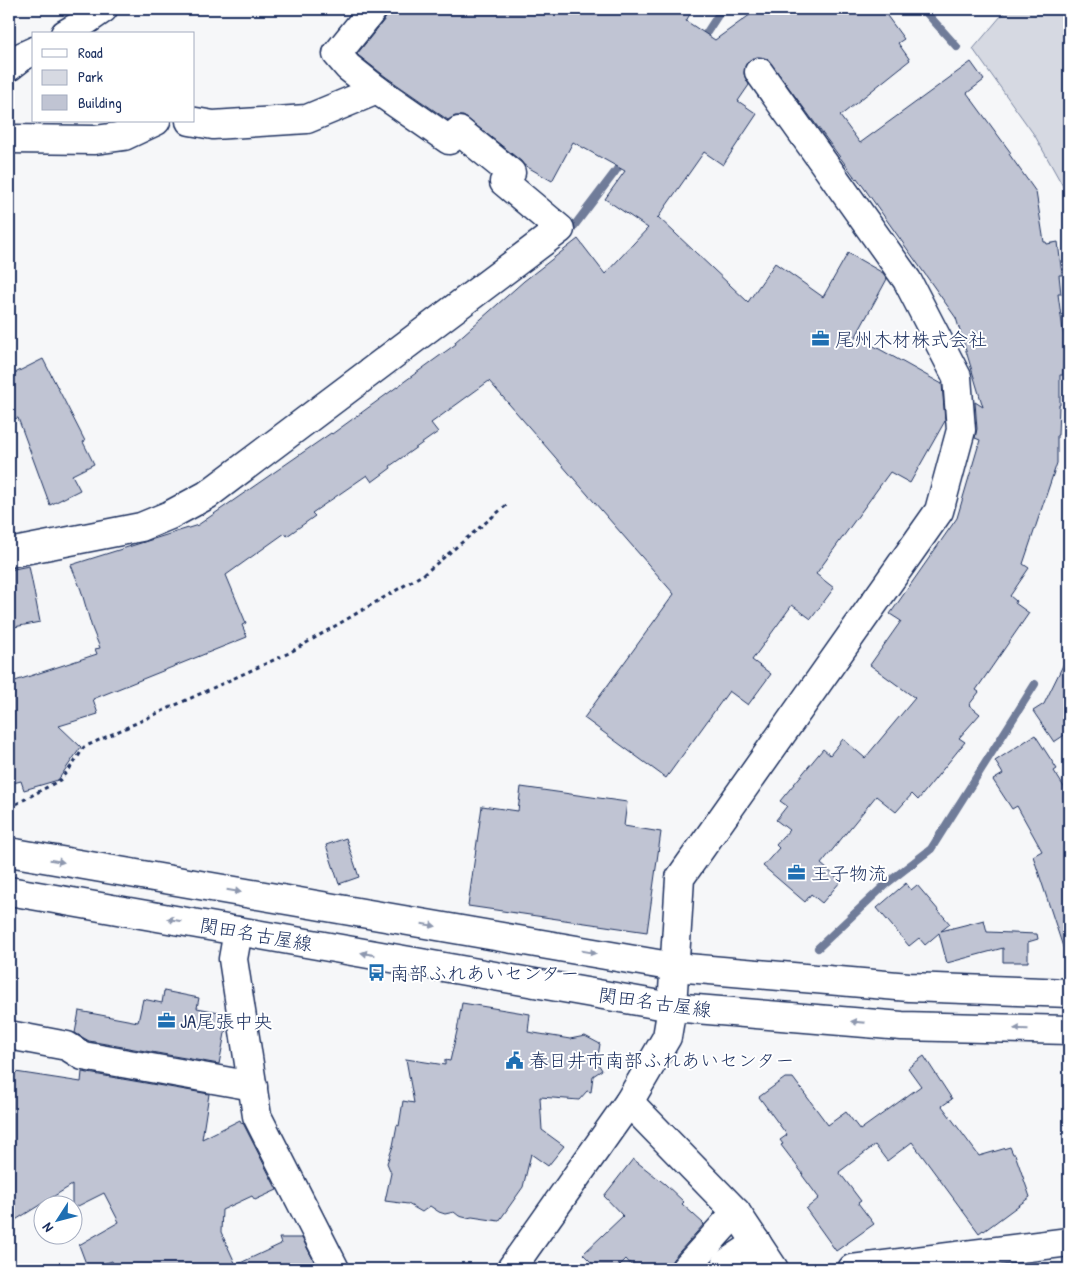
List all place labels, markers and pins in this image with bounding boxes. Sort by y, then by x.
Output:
place label: 尾州木材株式会社 [835,326,987,352]
office icon: 尾州木材株式会社 [811,329,831,349]
place label: 王子物流 [811,860,887,886]
office icon: 王子物流 [787,863,807,883]
place label: 南部ふれあいセンター [390,960,579,986]
bus stop icon: 南部ふれあいセンター [366,963,386,983]
place label: JA尾張中央 [180,1008,272,1034]
office icon: JA尾張中央 [156,1011,176,1031]
place label: 春日井市南部ふれあいセンター [529,1047,794,1073]
public building icon: 春日井市南部ふれあいセンター [505,1050,525,1070]

